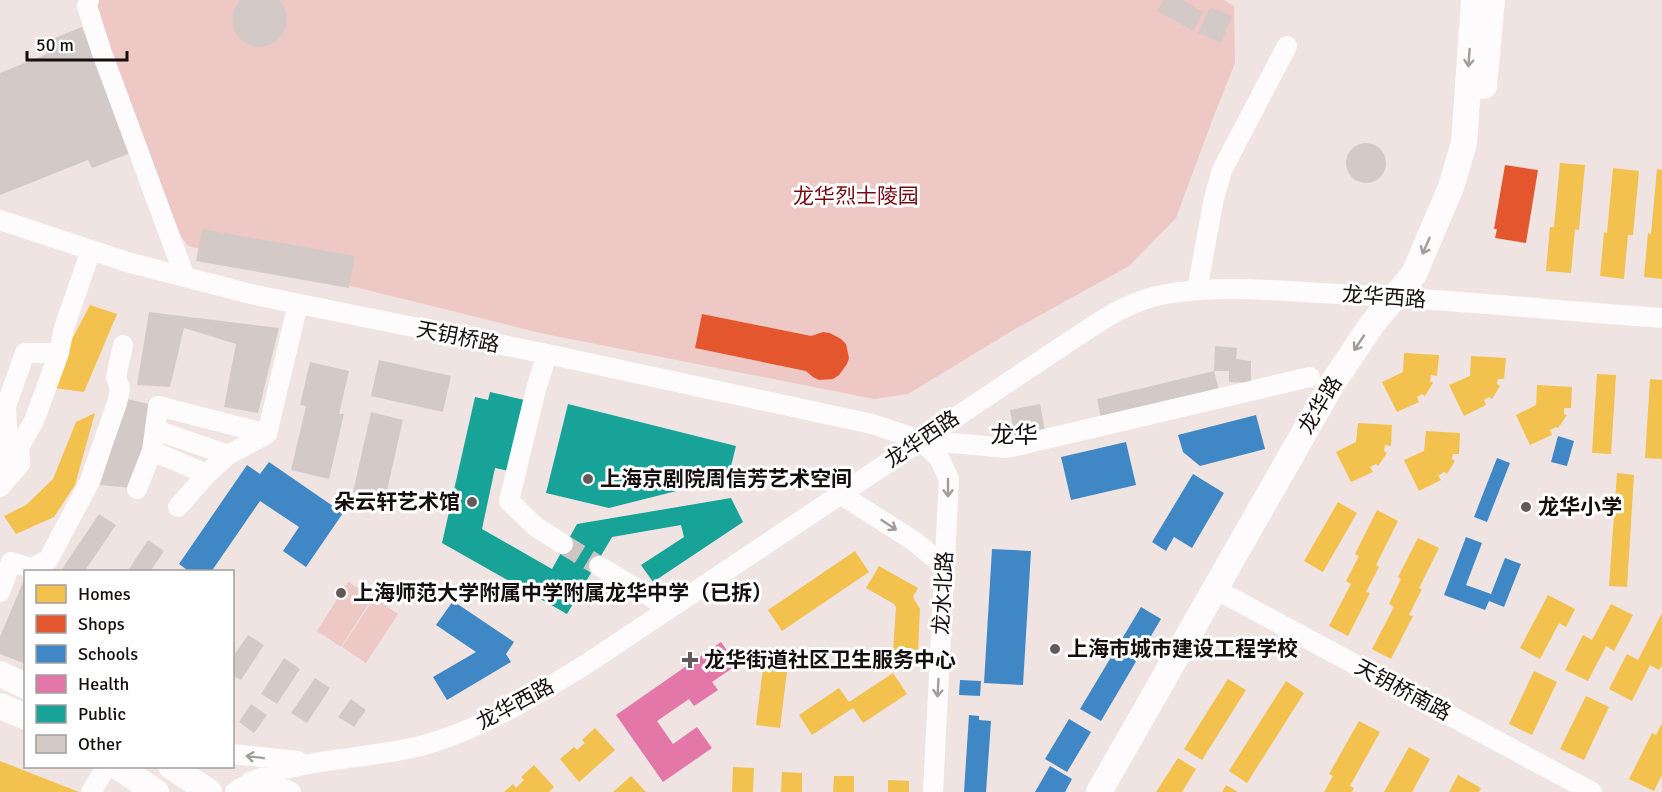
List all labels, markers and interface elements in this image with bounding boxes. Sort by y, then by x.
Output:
scale bar [27,24,128,62]
text: 50 m [36,34,74,56]
one-way arrow [1463,48,1474,68]
park label: 龙华烈士陵园 [793,183,919,209]
one-way arrow [1420,237,1432,255]
street label: 龙华西路 [1341,281,1427,313]
street label: 天钥桥路 [414,316,502,358]
one-way arrow [1353,334,1365,350]
street label: 龙华路 [1293,371,1347,439]
street label: 龙华西路 [880,405,964,473]
district label: 龙华 [990,420,1038,450]
place label: 上海京剧院周信芳艺术空间 [600,466,852,492]
marker: 上海京剧院周信芳艺术空间 [581,472,595,486]
one-way arrow [942,477,954,497]
place label: 朵云轩艺术馆 [334,489,460,515]
place label: 龙华小学 [1538,494,1622,520]
marker: 朵云轩艺术馆 [465,495,479,509]
marker: 龙华小学 [1519,500,1533,514]
one-way arrow [880,519,897,531]
street label: 龙水北路 [928,550,958,636]
legend [24,570,234,768]
place label: 上海师范大学附属中学附属龙华中学（已拆） [353,580,773,606]
text: Homes [78,583,131,605]
marker: 上海师范大学附属中学附属龙华中学（已拆） [334,586,348,600]
text: Shops [78,613,125,635]
place label: 上海市城市建设工程学校 [1067,636,1298,662]
marker: 上海市城市建设工程学校 [1048,642,1062,656]
text: Schools [78,643,138,665]
place label: 龙华街道社区卫生服务中心 [704,647,956,673]
marker: 龙华街道社区卫生服务中心 [681,651,699,669]
street label: 天钥桥南路 [1351,654,1455,726]
text: Health [78,673,129,695]
street label: 龙华西路 [472,673,558,735]
one-way arrow [932,677,943,697]
text: Public [78,703,126,725]
text: Other [78,733,122,755]
one-way arrow [245,751,265,762]

